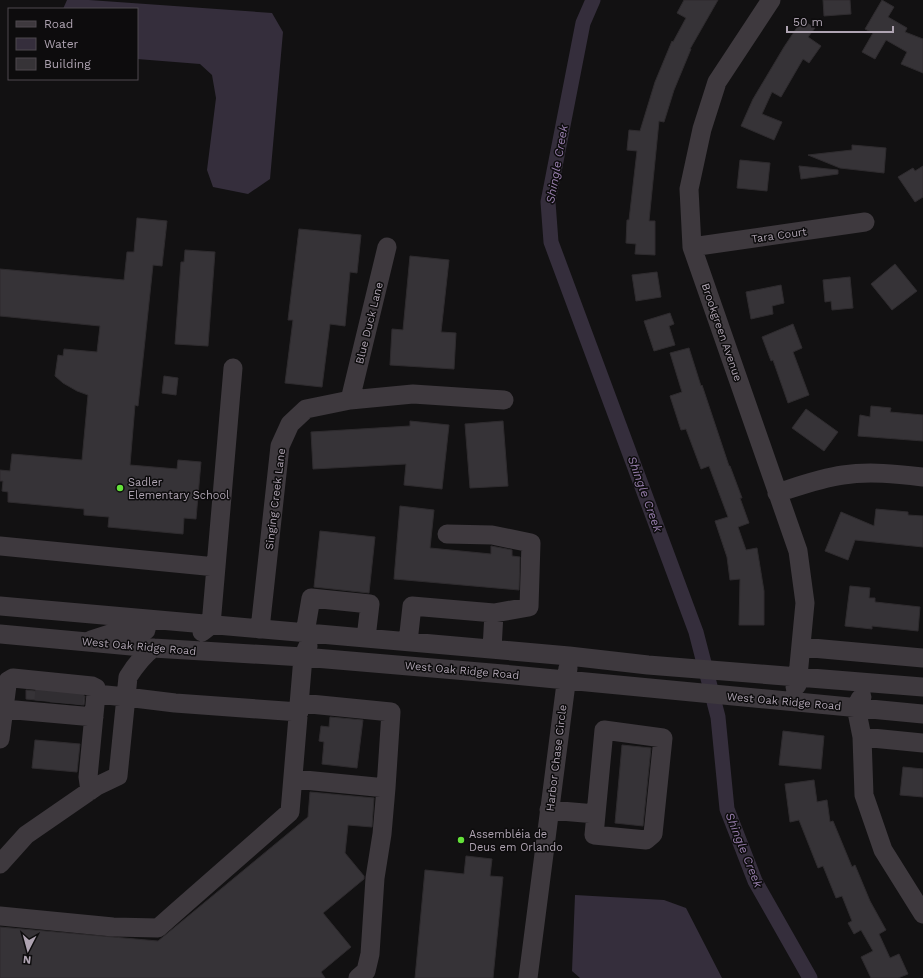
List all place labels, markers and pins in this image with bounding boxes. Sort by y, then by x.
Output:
place label: Sadler Elementary School [128,476,230,502]
marker: Sadler Elementary School [115,483,125,493]
place label: Assembléia de Deus em Orlando [469,828,563,854]
marker: Assembléia de Deus em Orlando [456,835,466,845]

